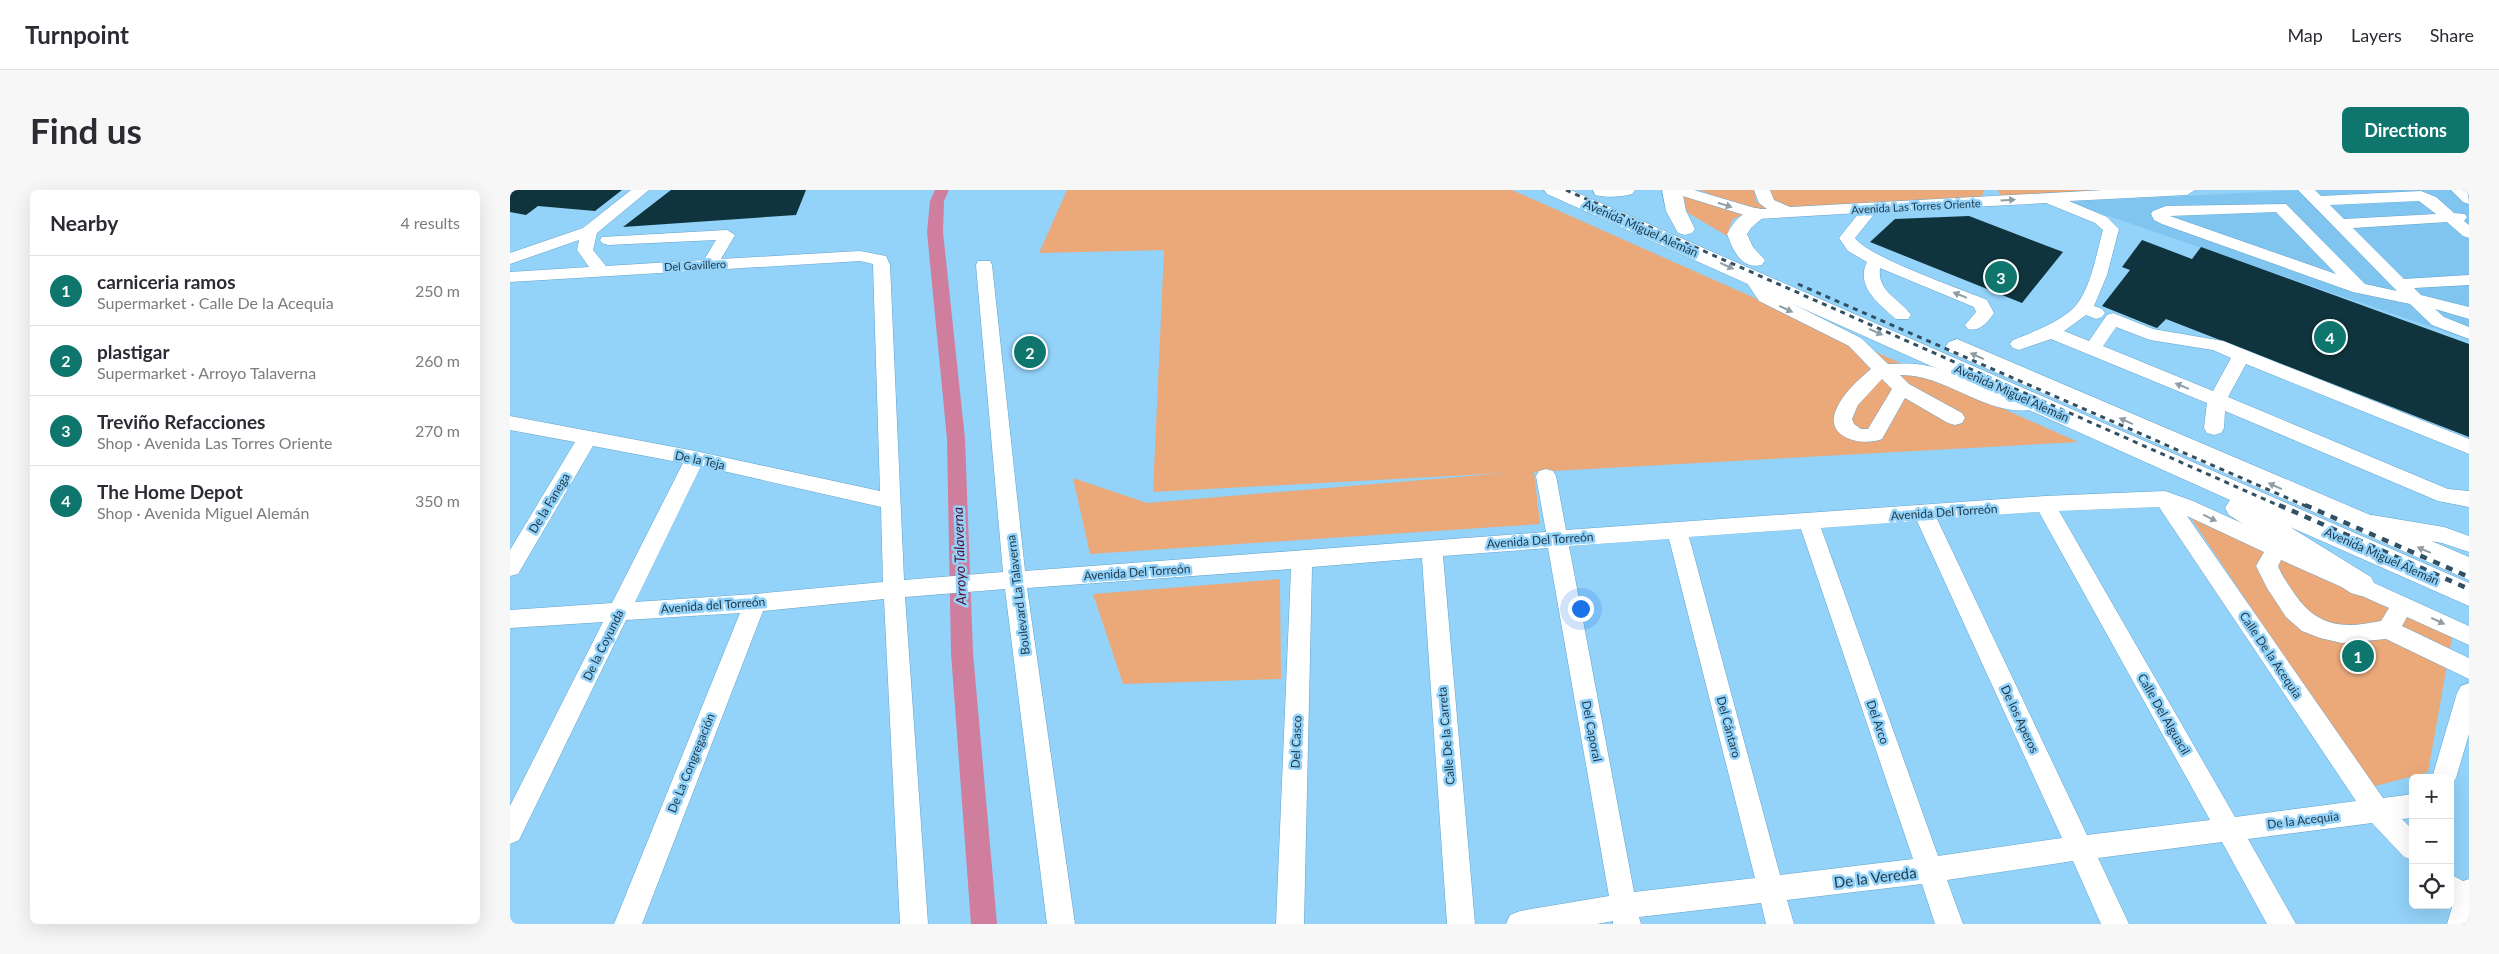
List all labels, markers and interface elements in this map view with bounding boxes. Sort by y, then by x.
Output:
text: Turnpoint [25,20,129,49]
text: Map [2287,24,2323,46]
text: Layers [2351,24,2402,46]
text: Share [2430,24,2474,46]
button: Directions [2342,107,2469,153]
text: Find us [30,109,142,151]
street label: Avenida Miguel Alemán [1581,196,1701,260]
street label: Avenida Las Torres Oriente [1851,196,1981,216]
one-way arrow [2000,196,2016,204]
one-way arrow [1717,202,1732,210]
text: Nearby [50,210,118,235]
text: 4 results [400,213,460,232]
street label: Del Gavillero [664,257,726,273]
pin: 3 [1985,258,2017,296]
one-way arrow [1720,263,1734,271]
text: carniceria ramos [97,270,236,293]
text: 1 [61,281,71,300]
text: 250 m [415,281,460,300]
one-way arrow [1952,291,1967,299]
text: Supermarket · Calle De la Acequia [97,293,334,312]
one-way arrow [1779,305,1793,313]
pin: 4 [2314,318,2346,356]
one-way arrow [1869,328,1883,336]
pin: 2 [1014,333,1046,371]
text: plastigar [97,340,170,363]
text: 2 [61,351,71,370]
text: 260 m [415,351,460,370]
one-way arrow [1970,352,1984,360]
street label: Avenida Miguel Alemán [1952,361,2072,425]
text: Supermarket · Arroyo Talaverna [97,363,316,382]
one-way arrow [2174,382,2189,390]
text: Treviño Refacciones [97,410,265,433]
one-way arrow [2119,416,2133,424]
text: 3 [61,421,71,440]
text: 270 m [415,421,460,440]
text: Shop · Avenida Las Torres Oriente [97,433,333,452]
street label: De la Teja [674,447,726,473]
street label: De la Fanega [525,470,573,536]
text: The Home Depot [97,480,243,503]
one-way arrow [2268,481,2282,489]
text: 4 [61,491,71,510]
text: 350 m [415,491,460,510]
street label: Avenida Del Torreón [1890,501,1998,523]
text: Shop · Avenida Miguel Alemán [97,503,309,522]
water label: Arroyo Talaverna [949,507,969,606]
one-way arrow [2203,514,2217,522]
street label: Avenida Miguel Alemán [2322,524,2442,588]
street label: Avenida Del Torreón [1486,529,1594,551]
street label: Boulevard La Talaverna [1003,534,1033,656]
one-way arrow [2417,546,2431,554]
street label: Avenida Del Torreón [1083,561,1191,583]
street label: Avenida del Torreón [660,594,766,616]
your location [1568,596,1594,622]
street label: De la Coyunda [579,607,627,683]
street label: Calle De la Acequia [2236,609,2306,701]
one-way arrow [2431,617,2445,625]
pin: 1 [2342,637,2374,675]
street label: Calle Del Alguacil [2135,671,2193,757]
street label: De los Aperos [1998,683,2042,755]
street label: Calle De la Carreta [1434,686,1458,786]
street label: Del Cántaro [1714,695,1744,760]
street label: Del Arco [1863,698,1893,746]
street label: Del Caporal [1579,699,1605,763]
street label: De La Congregación [664,711,718,815]
street label: Del Casco [1288,715,1304,769]
map controls [2409,774,2454,909]
button: + [2409,774,2454,819]
street label: De la Acequia [2266,808,2340,832]
button: − [2409,819,2454,864]
street label: De la Vereda [1833,863,1917,891]
button: locate [2409,864,2454,909]

